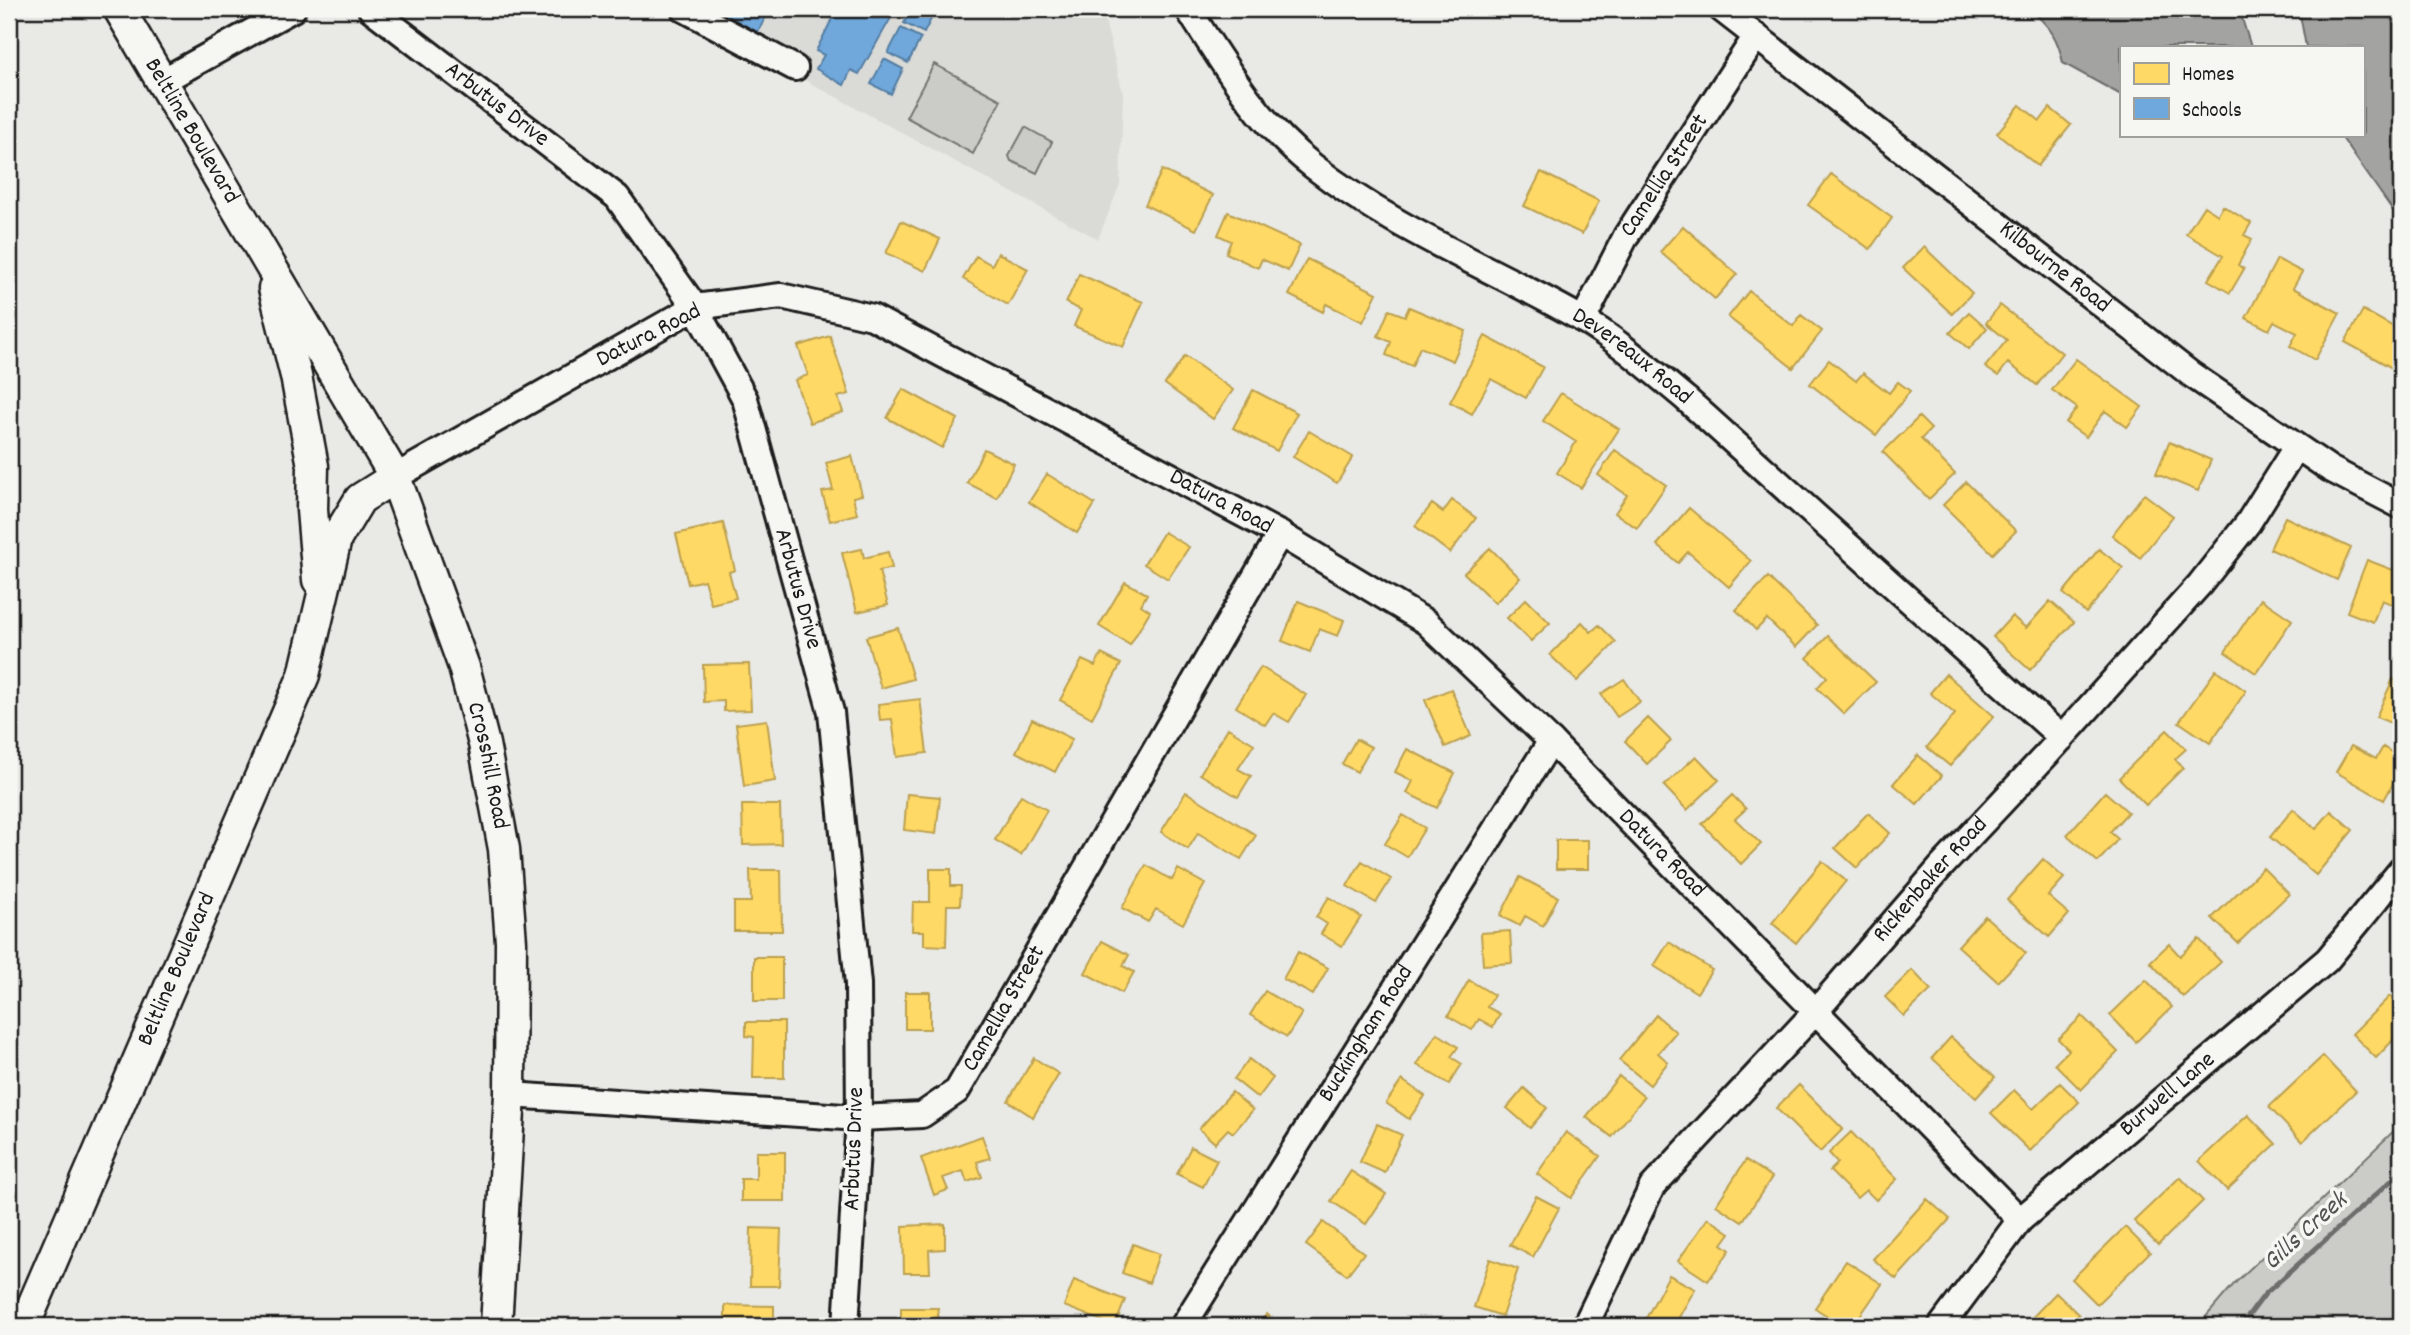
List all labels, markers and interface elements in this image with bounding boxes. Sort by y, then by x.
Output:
legend [2120,46,2364,136]
street label: Beltline Boulevard [135,52,247,211]
street label: Arbutus Drive [437,54,556,156]
text: Homes [2182,61,2235,91]
text: Schools [2182,97,2242,127]
street label: Camellia Street [1612,107,1718,244]
street label: Kilbourne Road [1991,214,2117,322]
street label: Datura Road [591,295,707,377]
street label: Devereaux Road [1565,300,1699,414]
street label: Datura Road [1163,461,1279,544]
street label: Arbutus Drive [764,525,830,653]
street label: Crosshill Road [457,699,517,832]
street label: Datura Road [1610,801,1713,906]
street label: Rickenbaker Road [1865,810,1996,951]
street label: Beltline Boulevard [129,888,225,1052]
street label: Camellia Street [954,939,1055,1079]
street label: Buckingham Road [1311,959,1423,1109]
street label: Burwell Lane [2112,1044,2223,1145]
street label: Arbutus Drive [836,1087,874,1211]
water label: Gills Creek [2255,1182,2358,1280]

